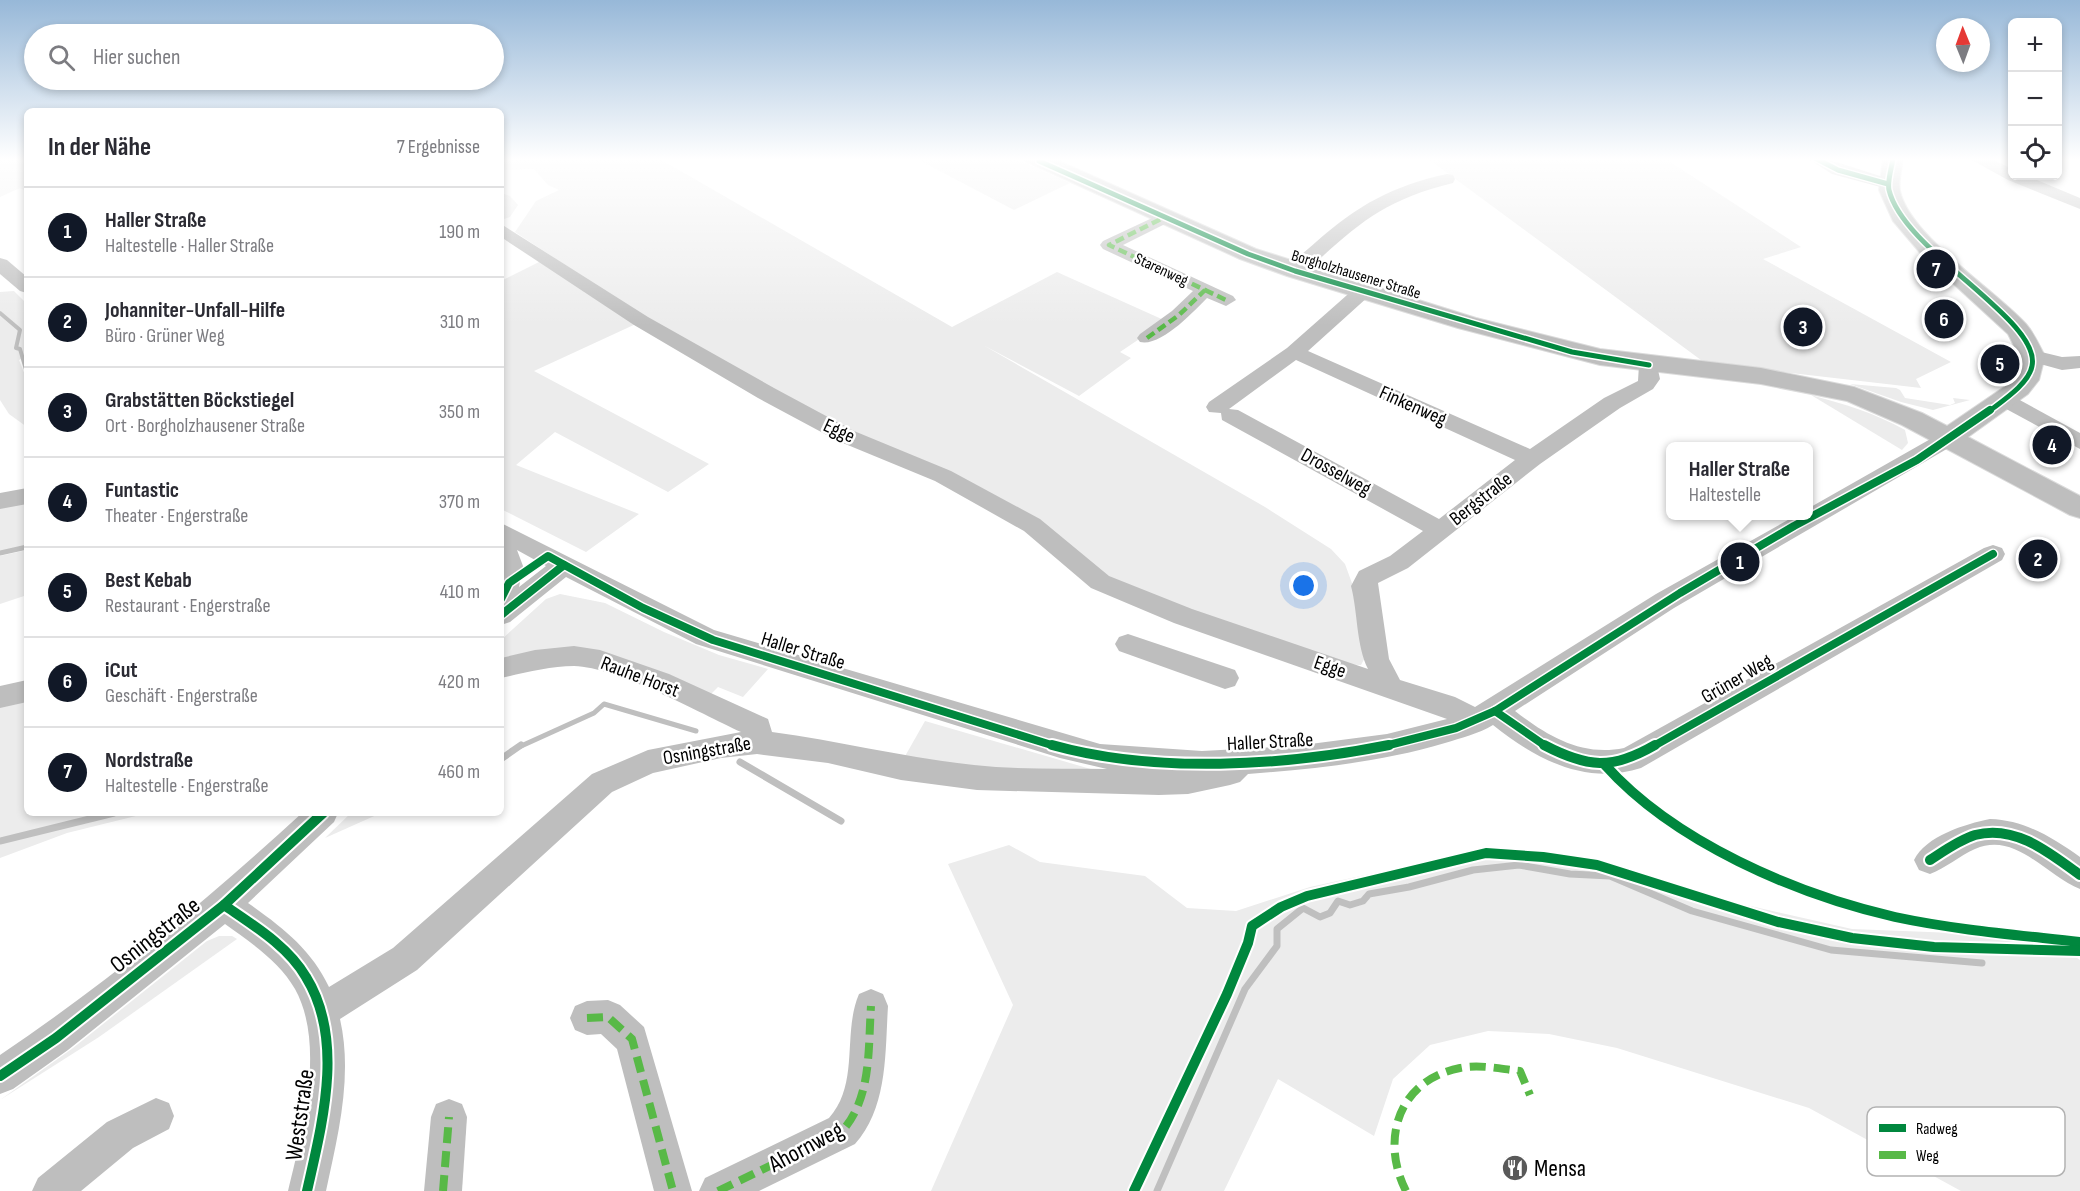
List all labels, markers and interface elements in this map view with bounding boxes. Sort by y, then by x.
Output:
north arrow [1936,18,1990,72]
map controls [2008,18,2062,180]
button: + [2008,18,2062,72]
search box [24,24,504,90]
icon: search [45,41,78,74]
text: Hier suchen [93,44,181,71]
button: − [2008,72,2062,126]
button: locate [2008,126,2062,180]
text: In der Nähe [48,132,151,163]
text: 7 Ergebnisse [397,135,480,159]
text: Haller Straße [105,207,206,234]
text: 1 [64,220,71,244]
text: 190 m [439,220,480,244]
text: Haltestelle · Haller Straße [105,234,274,258]
street label: Borgholzhausener Straße [1289,246,1423,304]
pin: 7 [1916,246,1956,292]
street label: Starenweg [1131,249,1191,291]
pin: 6 [1924,296,1964,342]
text: Johanniter-Unfall-Hilfe [105,297,285,324]
pin: 3 [1784,304,1822,350]
text: 2 [63,310,72,334]
text: 310 m [440,310,480,334]
text: Büro · Grüner Weg [105,324,225,348]
pin: 5 [1980,342,2020,386]
street label: Finkenweg [1376,381,1450,431]
text: Grabstätten Böckstiegel [105,387,294,414]
text: 3 [63,400,72,424]
text: 350 m [439,400,480,424]
street label: Egge [819,413,859,449]
text: Ort · Borgholzhausener Straße [105,414,305,438]
pin: 4 [2032,422,2072,468]
popup [1666,442,1813,520]
street label: Drosselweg [1297,443,1375,501]
text: Haller Straße [1689,456,1790,483]
street label: Bergstraße [1445,467,1517,531]
text: Funtastic [105,477,179,504]
text: Haltestelle [1689,483,1761,507]
text: 4 [63,490,72,514]
text: 370 m [439,490,480,514]
text: Theater · Engerstraße [105,504,248,528]
pin: 2 [2018,536,2058,582]
pin: 1 [1720,540,1760,584]
text: Best Kebab [105,567,192,594]
your location [1289,571,1318,600]
text: 5 [63,580,72,604]
text: 410 m [440,580,480,604]
text: Restaurant · Engerstraße [105,594,271,618]
street label: Haller Straße [758,627,848,675]
street label: Grüner Weg [1697,649,1777,709]
street label: Egge [1311,650,1349,684]
street label: Rauhe Horst [597,651,683,703]
text: iCut [105,657,138,684]
text: 6 [63,670,72,694]
text: 420 m [438,670,480,694]
text: Geschäft · Engerstraße [105,684,258,708]
street label: Haller Straße [1226,728,1314,756]
street label: Osningstraße [661,731,753,771]
text: Nordstraße [105,747,193,774]
text: 7 [63,760,72,784]
text: 460 m [438,760,480,784]
text: Haltestelle · Engerstraße [105,774,269,798]
street label: Osningstraße [104,891,206,979]
street label: Weststraße [279,1067,321,1163]
legend [1867,1107,2065,1176]
street label: Ahornweg [763,1115,848,1179]
text: Radweg [1916,1120,1958,1139]
text: Weg [1916,1147,1939,1166]
restaurant icon: Mensa [1500,1153,1530,1183]
place label: Mensa [1534,1154,1586,1183]

